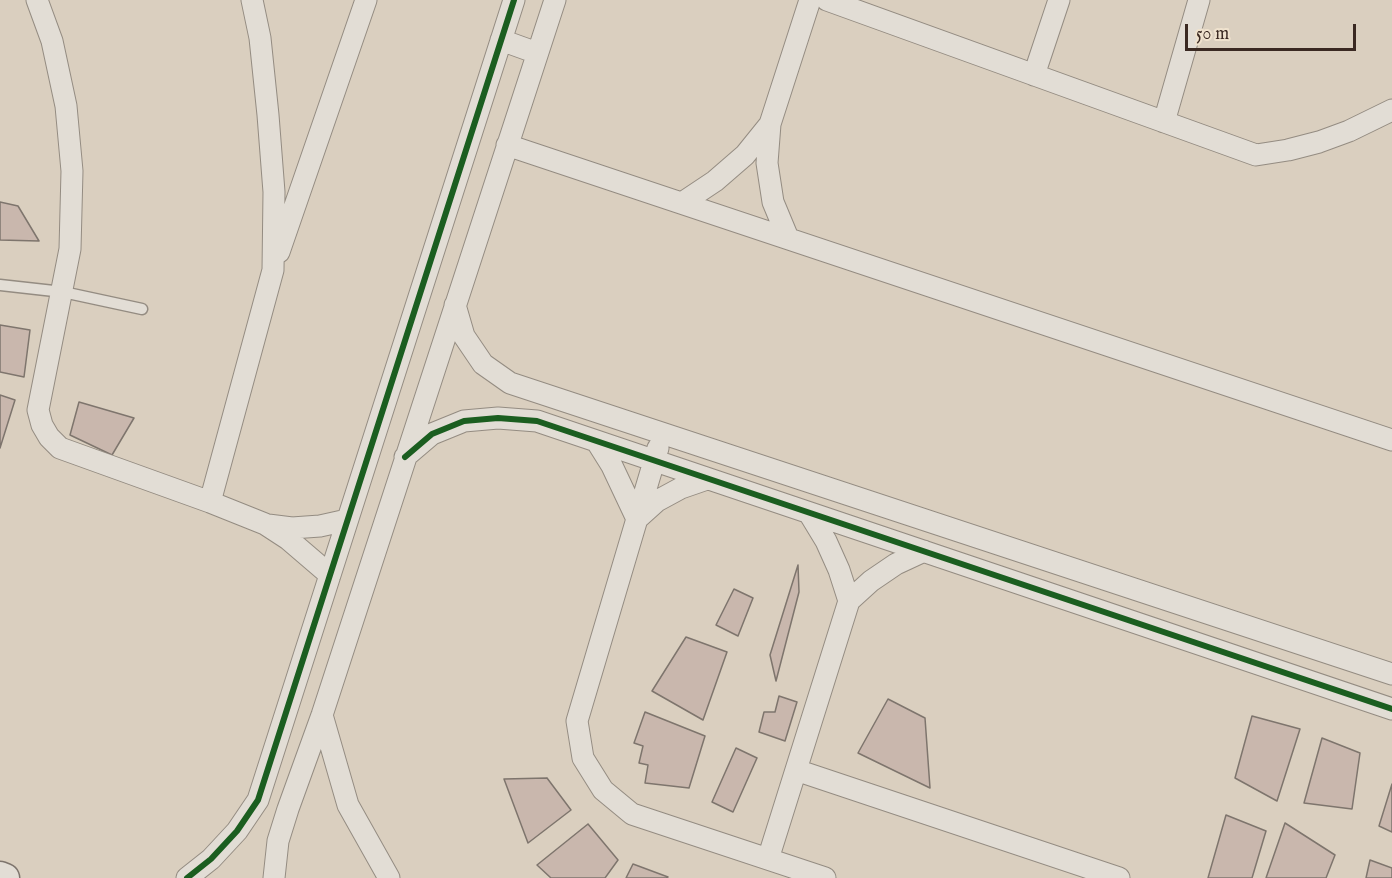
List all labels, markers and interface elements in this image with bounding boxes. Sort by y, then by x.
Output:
scale bar [1188,12,1359,50]
text: 50 m [1196,23,1229,46]

